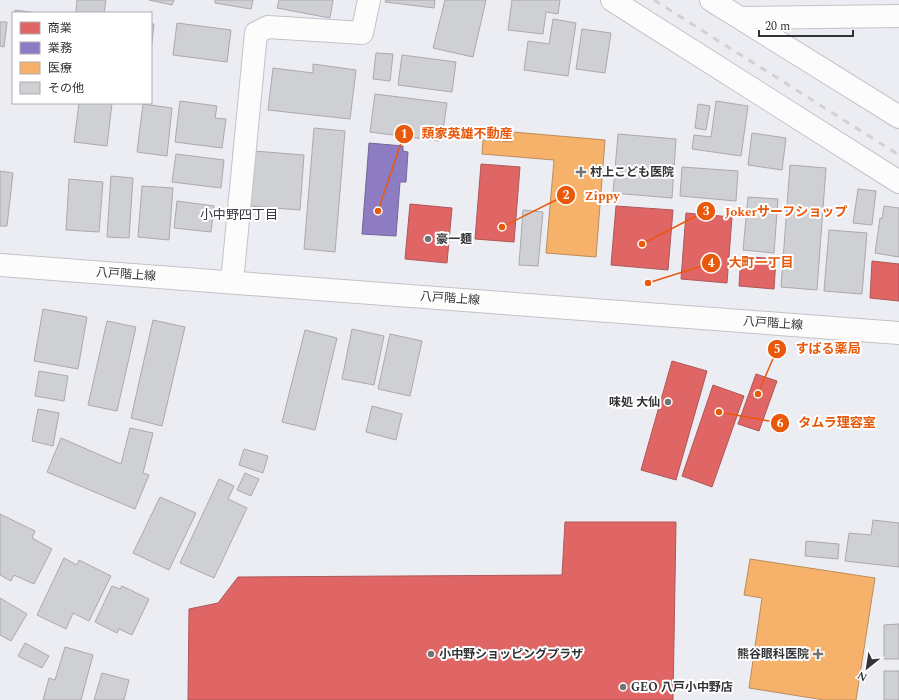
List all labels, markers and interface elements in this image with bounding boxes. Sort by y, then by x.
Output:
legend [12,12,152,104]
scale bar [759,12,853,38]
text: 20 m [765,17,790,36]
text: 商業 [48,19,72,38]
text: 業務 [48,39,72,58]
text: 医療 [48,59,72,78]
text: その他 [48,79,84,98]
callout: 類家英雄不動産 [394,121,521,146]
text: 類家英雄不動産 [421,124,513,144]
text: 1 [401,125,407,144]
place label: 村上こども医院 [590,163,674,182]
marker: 村上こども医院 [575,166,587,178]
callout: Zippy [556,182,627,207]
text: 2 [563,186,570,205]
text: Zippy [584,186,620,206]
callout: Jokerサーフショップ [696,199,856,224]
text: 3 [703,202,710,221]
text: Jokerサーフショップ [725,202,847,222]
district label: 小中野四丁目 [200,205,278,225]
place label: 豪一麺 [436,230,472,249]
marker: 豪一麺 [423,234,433,244]
callout: 大町一丁目 [701,250,802,275]
text: 大町一丁目 [728,253,794,273]
text: 4 [708,254,715,273]
street label: 八戸階上線 [95,263,157,286]
street label: 八戸階上線 [419,287,481,310]
street label: 八戸階上線 [742,312,804,335]
callout: すばる薬局 [767,336,868,361]
text: すばる薬局 [795,339,861,359]
text: 5 [774,340,780,359]
place label: 味処 大仙 [609,393,660,412]
marker: 味処 大仙 [663,397,673,407]
callout: タムラ理容室 [770,410,884,435]
text: タムラ理容室 [798,413,876,433]
text: 6 [777,414,784,433]
place label: 小中野ショッピングプラザ [439,645,583,664]
place label: 熊谷眼科医院 [737,645,809,664]
marker: 熊谷眼科医院 [812,648,824,660]
north arrow [847,648,887,688]
marker: 小中野ショッピングプラザ [426,649,436,659]
text: N [854,667,870,686]
place label: GEO 八戸小中野店 [631,678,733,697]
marker: GEO 八戸小中野店 [618,682,628,692]

